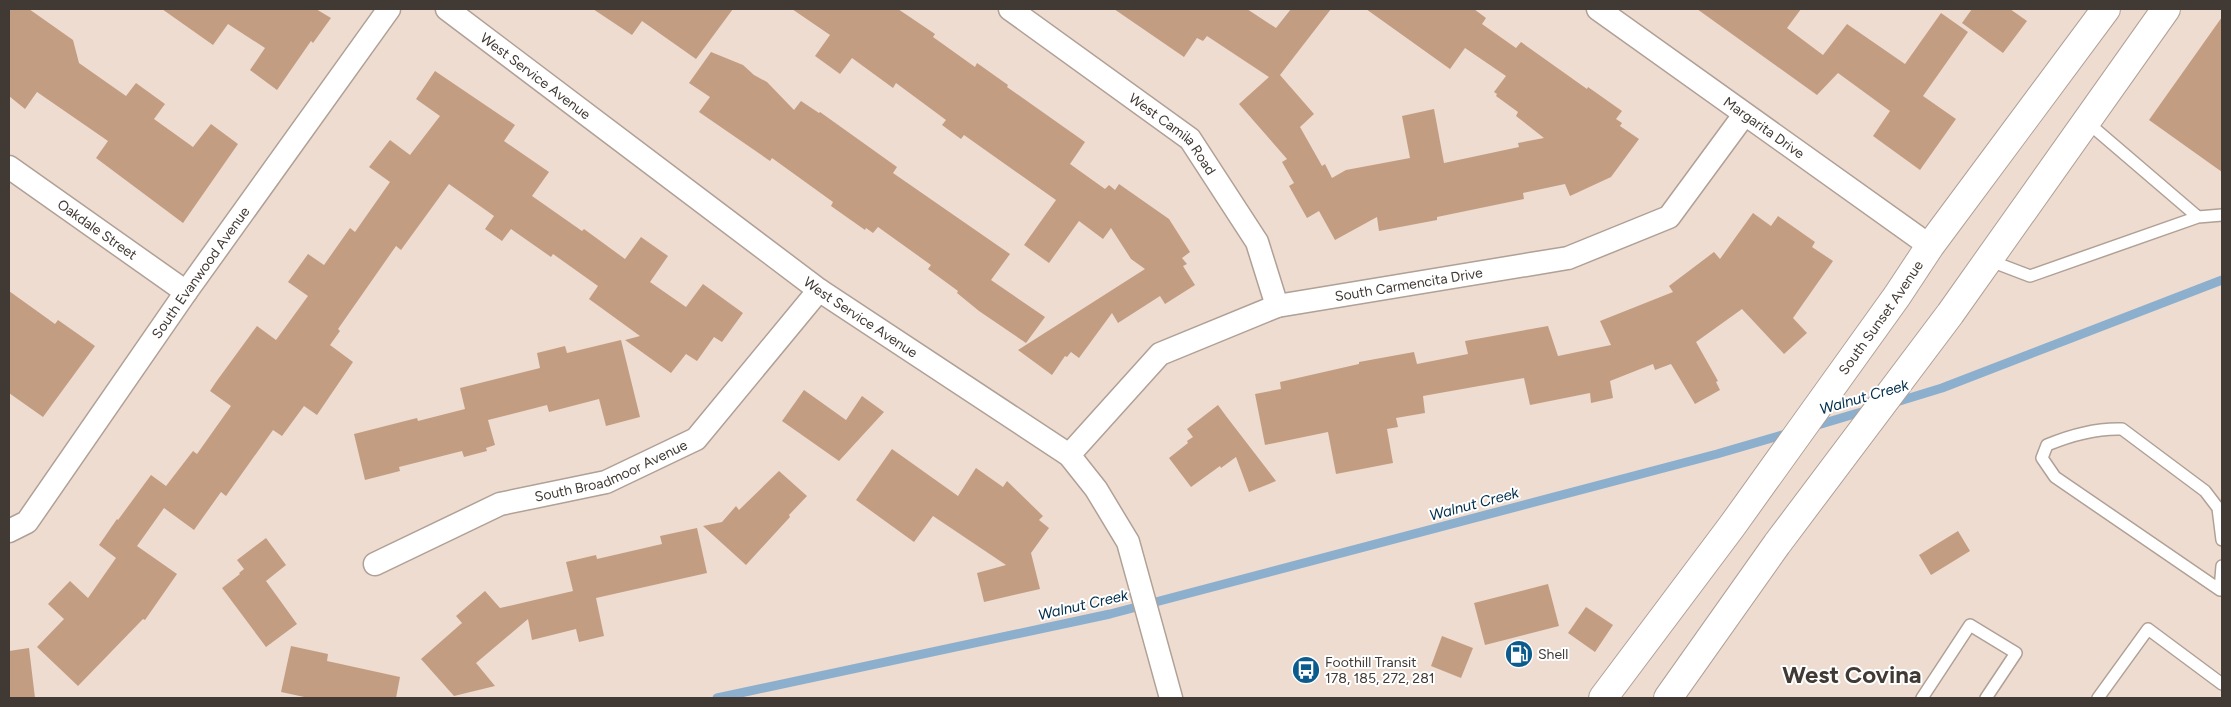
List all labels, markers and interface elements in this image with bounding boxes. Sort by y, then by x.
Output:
street label: West Service Avenue [477,29,594,124]
street label: West Camila Road [1125,90,1219,178]
street label: Margarita Drive [1720,93,1808,163]
street label: Oakdale Street [54,196,140,264]
street label: South Evanwood Avenue [148,203,254,342]
street label: South Sunset Avenue [1835,257,1927,378]
street label: South Carmencita Drive [1334,264,1484,305]
street label: West Service Avenue [800,273,921,362]
water label: Walnut Creek [1817,375,1911,418]
street label: South Broadmoor Avenue [533,436,690,506]
water label: Walnut Creek [1427,483,1521,525]
water label: Walnut Creek [1036,586,1130,624]
fuel station icon: Shell [1504,639,1534,669]
place label: Shell [1538,646,1568,663]
place label: Foothill Transit 178, 185, 272, 281 [1325,654,1435,687]
bus stop icon: Foothill Transit 178, 185, 272, 281 [1291,655,1321,685]
district label: West Covina [1782,660,1922,689]

